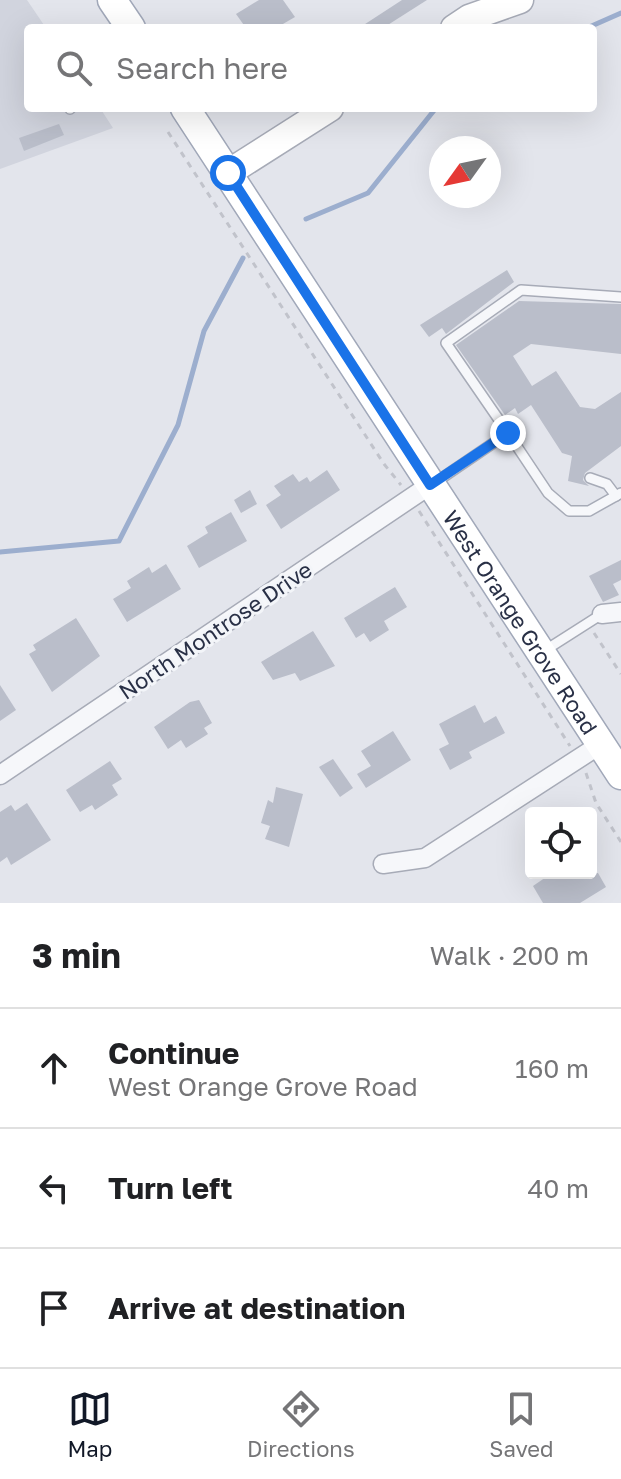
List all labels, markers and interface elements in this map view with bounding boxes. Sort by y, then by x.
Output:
search box [24,24,597,112]
icon: search [52,46,96,90]
text: Search here [116,50,288,86]
north arrow [429,136,501,208]
route start [210,155,246,191]
route end [490,415,526,451]
street label: West Orange Grove Road [438,505,604,739]
street label: North Montrose Drive [113,555,317,705]
map controls [525,807,597,879]
button: locate [525,807,597,879]
text: 3 min [32,935,121,975]
text: Walk · 200 m [430,940,589,971]
text: Continue [108,1035,239,1071]
icon: ahead [32,1046,76,1090]
text: 160 m [515,1053,589,1084]
text: West Orange Grove Road [108,1071,418,1102]
icon: left [32,1166,76,1210]
text: Turn left [108,1170,233,1206]
text: 40 m [528,1173,589,1204]
icon: arrive [32,1286,76,1330]
text: Arrive at destination [108,1290,405,1326]
tab: Map [67,1387,112,1462]
tab: Directions [247,1387,355,1462]
tab: Saved [489,1387,554,1462]

